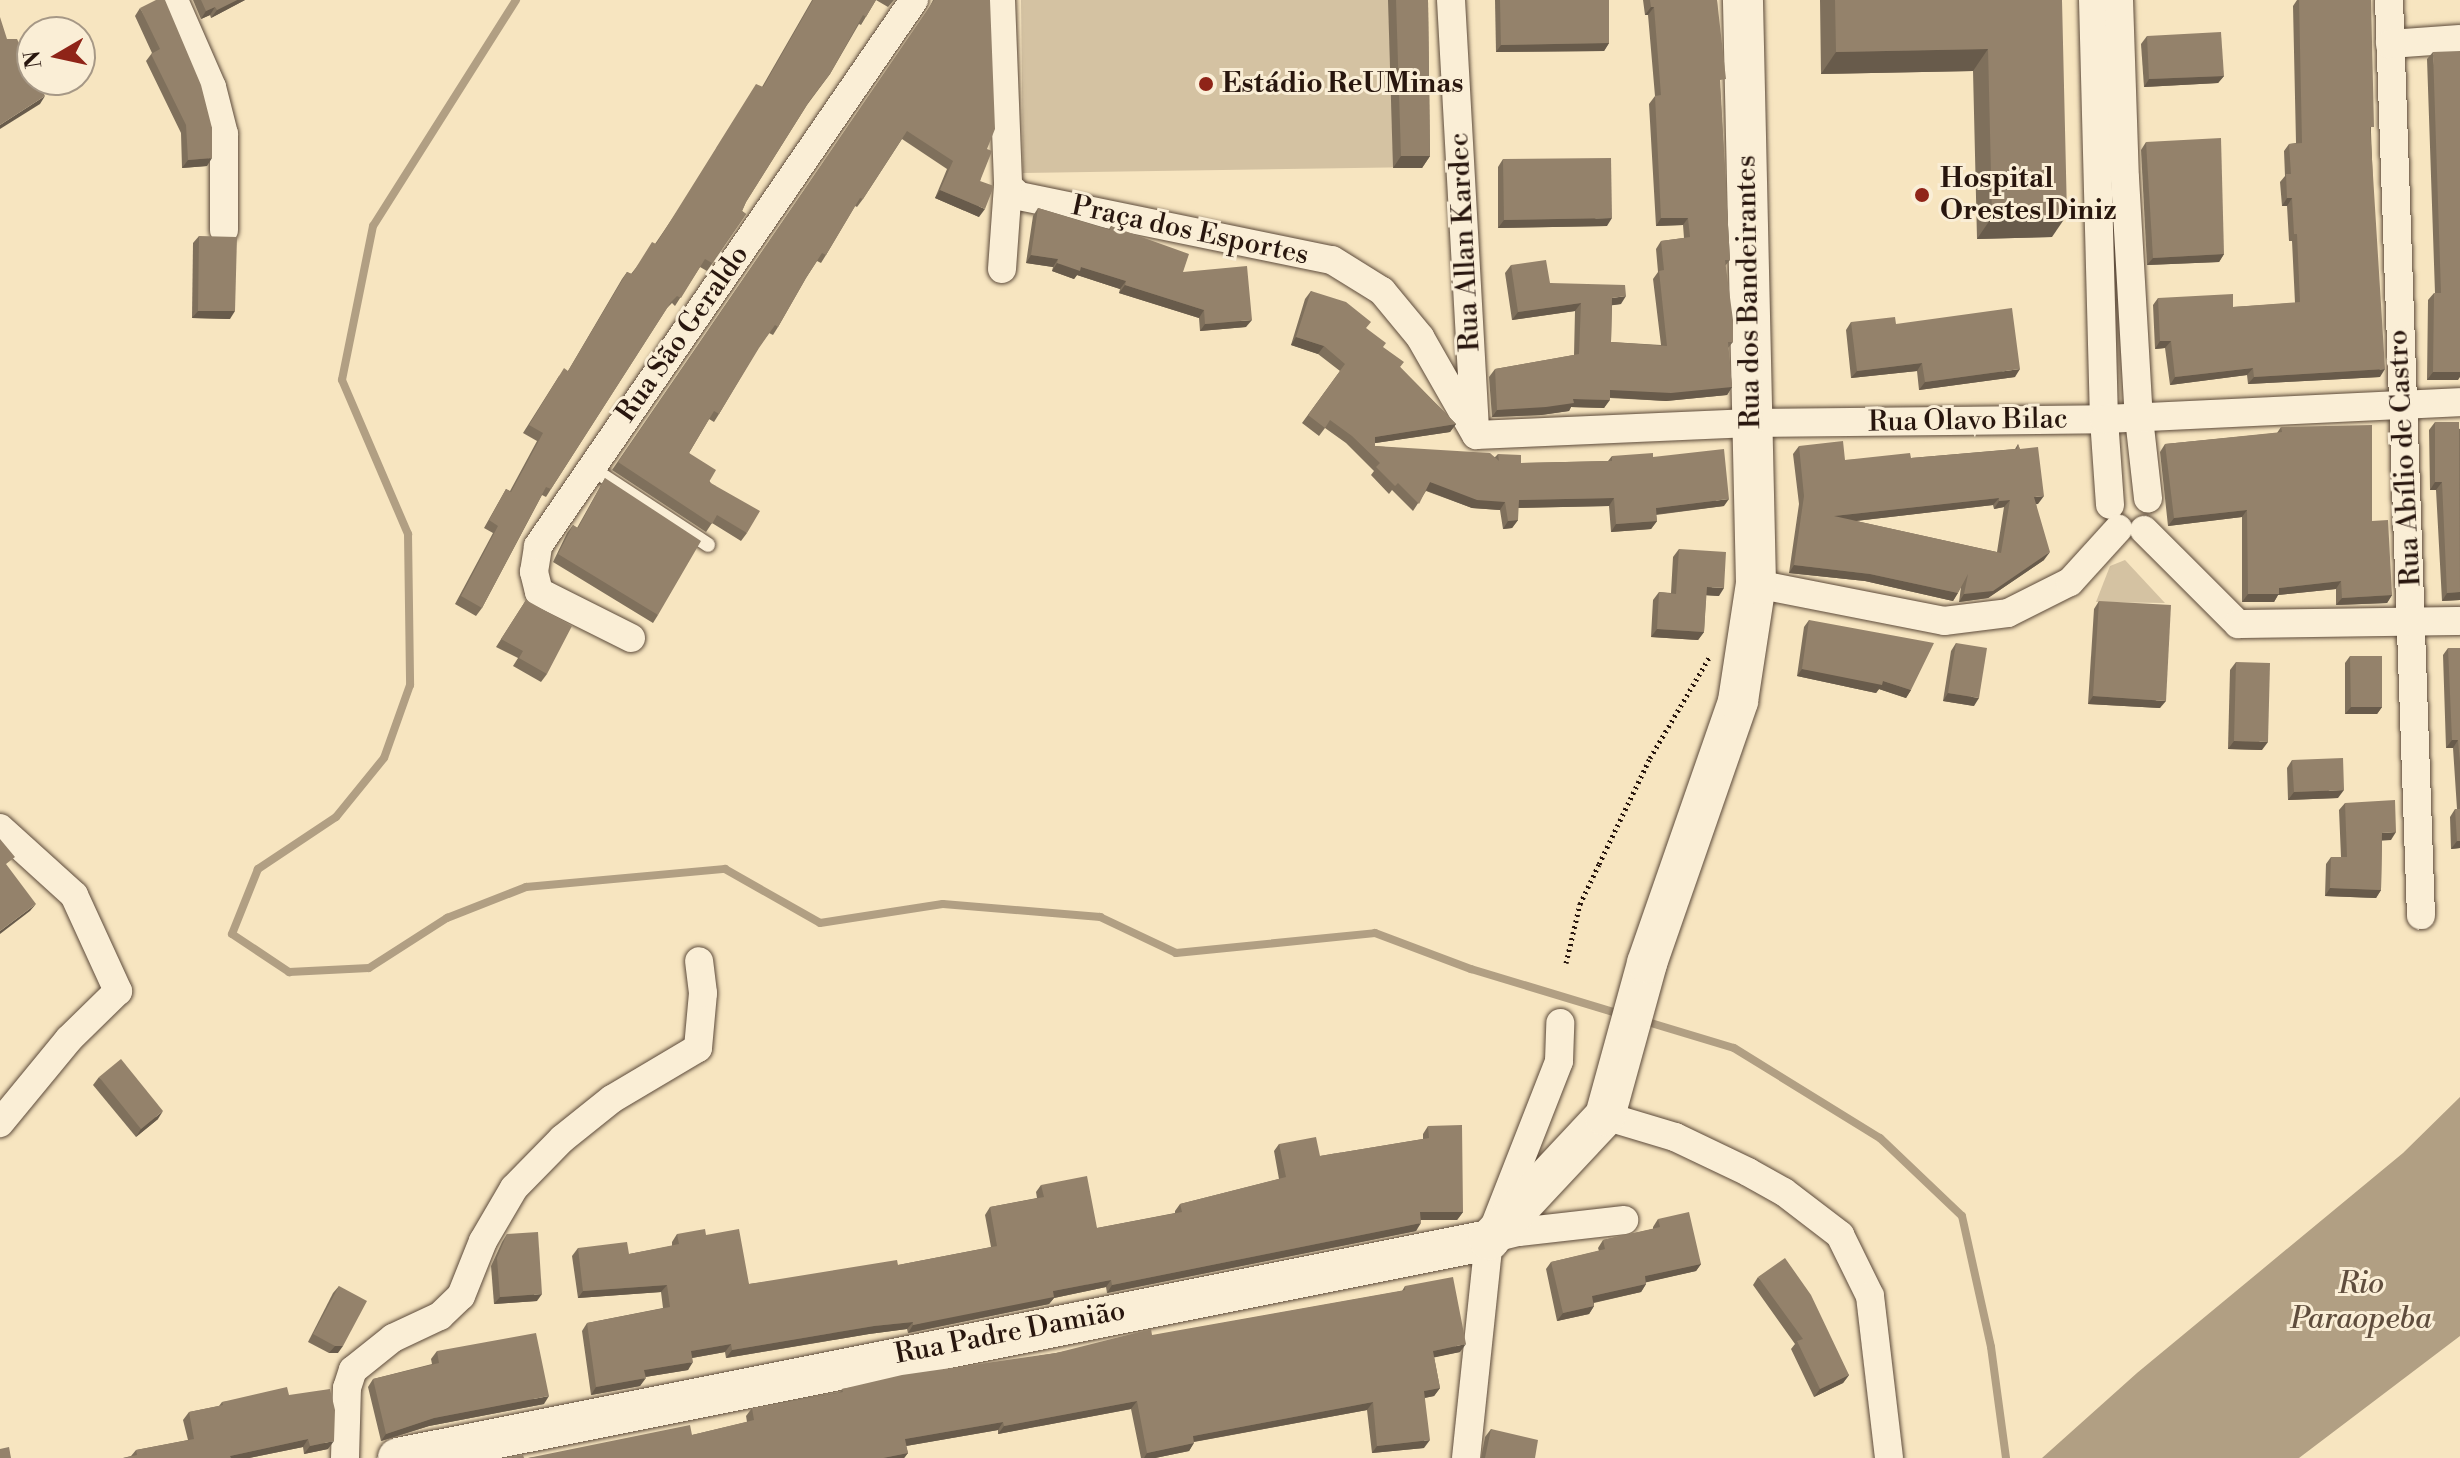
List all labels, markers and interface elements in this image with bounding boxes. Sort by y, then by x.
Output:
north arrow [16,16,96,96]
text: N [19,49,48,70]
place label: Estádio ReUMinas [1222,67,1463,101]
marker: Estádio ReUMinas [1197,75,1215,93]
street label: Rua Allan Kardec [1442,132,1488,352]
street label: Rua dos Bandeirantes [1730,155,1768,429]
place label: Hospital Orestes Diniz [1940,162,2117,228]
marker: Hospital Orestes Diniz [1911,184,1933,206]
street label: Praça dos Esportes [1068,189,1312,273]
street label: Rua São Geraldo [610,239,756,429]
street label: Rua Abílio de Castro [2381,329,2429,587]
street label: Rua Olavo Bilac [1868,402,2068,440]
water label: Rio Paraopeba [2290,1266,2432,1336]
street label: Rua Padre Damião [892,1294,1128,1372]

